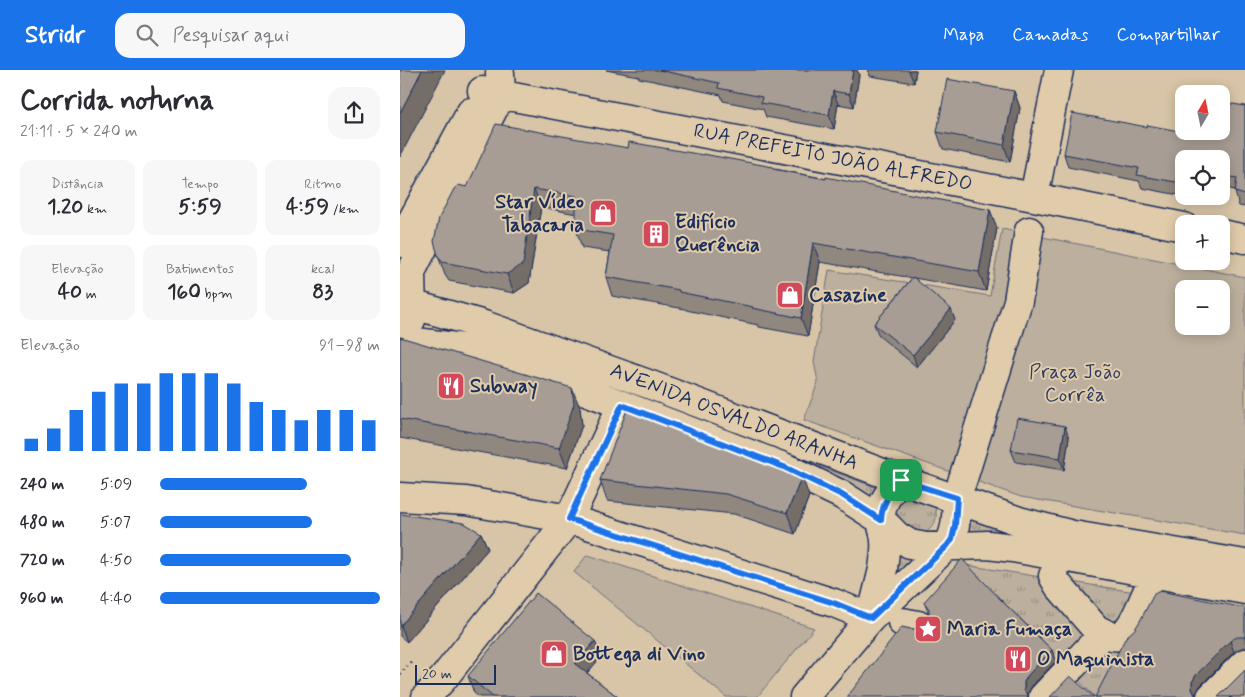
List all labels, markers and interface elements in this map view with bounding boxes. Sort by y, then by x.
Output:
search box [115,13,465,58]
text: Stridr [25,20,85,51]
icon: search [133,21,161,49]
text: Pesquisar aqui [173,23,289,48]
text: Mapa [943,23,984,47]
text: Camadas [1012,23,1088,47]
text: Compartilhar [1116,23,1220,47]
text: Corrida noturna [20,83,214,120]
north arrow [1175,85,1230,140]
map controls [1175,85,1230,335]
button: share [328,87,380,139]
street label: RUA PREFEITO JOÃO ALFREDO [691,118,975,198]
text: 21:11 · 5 × 240 m [20,121,138,142]
button: locate [1175,150,1230,205]
text: Distância [51,175,104,193]
text: Tempo [181,175,219,193]
text: Ritmo [304,175,341,193]
place label: Star Vídeo Tabacaria [495,189,584,239]
text: 1.20 [47,193,83,221]
text: 5:59 [178,193,222,221]
text: 4:59 [286,193,329,221]
shop icon: Star Vídeo Tabacaria [588,198,618,228]
text: km [83,200,107,218]
text: /km [329,200,359,218]
place label: Edifício Querência [675,209,760,259]
button: + [1175,215,1230,270]
building icon: Edifício Querência [641,219,671,249]
text: Elevação [51,260,104,278]
text: Batimentos [166,260,234,278]
text: kcal [311,260,334,278]
text: 40 [58,278,82,306]
text: 160 [167,278,201,306]
text: 83 [312,278,333,306]
shop icon: Casazine [775,280,805,310]
button: − [1175,280,1230,335]
place label: Casazine [809,282,887,309]
text: m [82,285,97,303]
text: bpm [201,285,233,303]
text: Elevação [20,335,80,356]
text: 91–98 m [319,335,380,356]
street label: AVENIDA OSVALDO ARANHA [606,357,862,477]
park label: Praça João Corrêa [1029,359,1121,409]
restaurant icon: Subway [436,371,466,401]
place label: Subway [470,373,537,400]
pin [880,459,922,501]
icon: arrive [887,466,915,494]
text: 240 m [20,474,64,495]
text: 5:09 [100,474,132,495]
text: 480 m [20,512,65,533]
text: 5:07 [100,512,131,533]
text: 720 m [20,550,65,571]
text: 4:50 [100,550,132,571]
text: 960 m [20,588,63,609]
text: 4:40 [100,588,132,609]
place icon: Maria Fumaça [913,614,943,644]
place label: Maria Fumaça [947,616,1072,643]
shop icon: Bottega di Vino [539,639,569,669]
place label: Bottega di Vino [573,641,705,668]
restaurant icon: O Maquinista [1003,644,1033,674]
place label: O Maquinista [1037,646,1154,673]
scale bar [415,662,496,685]
text: 20 m [422,665,452,683]

